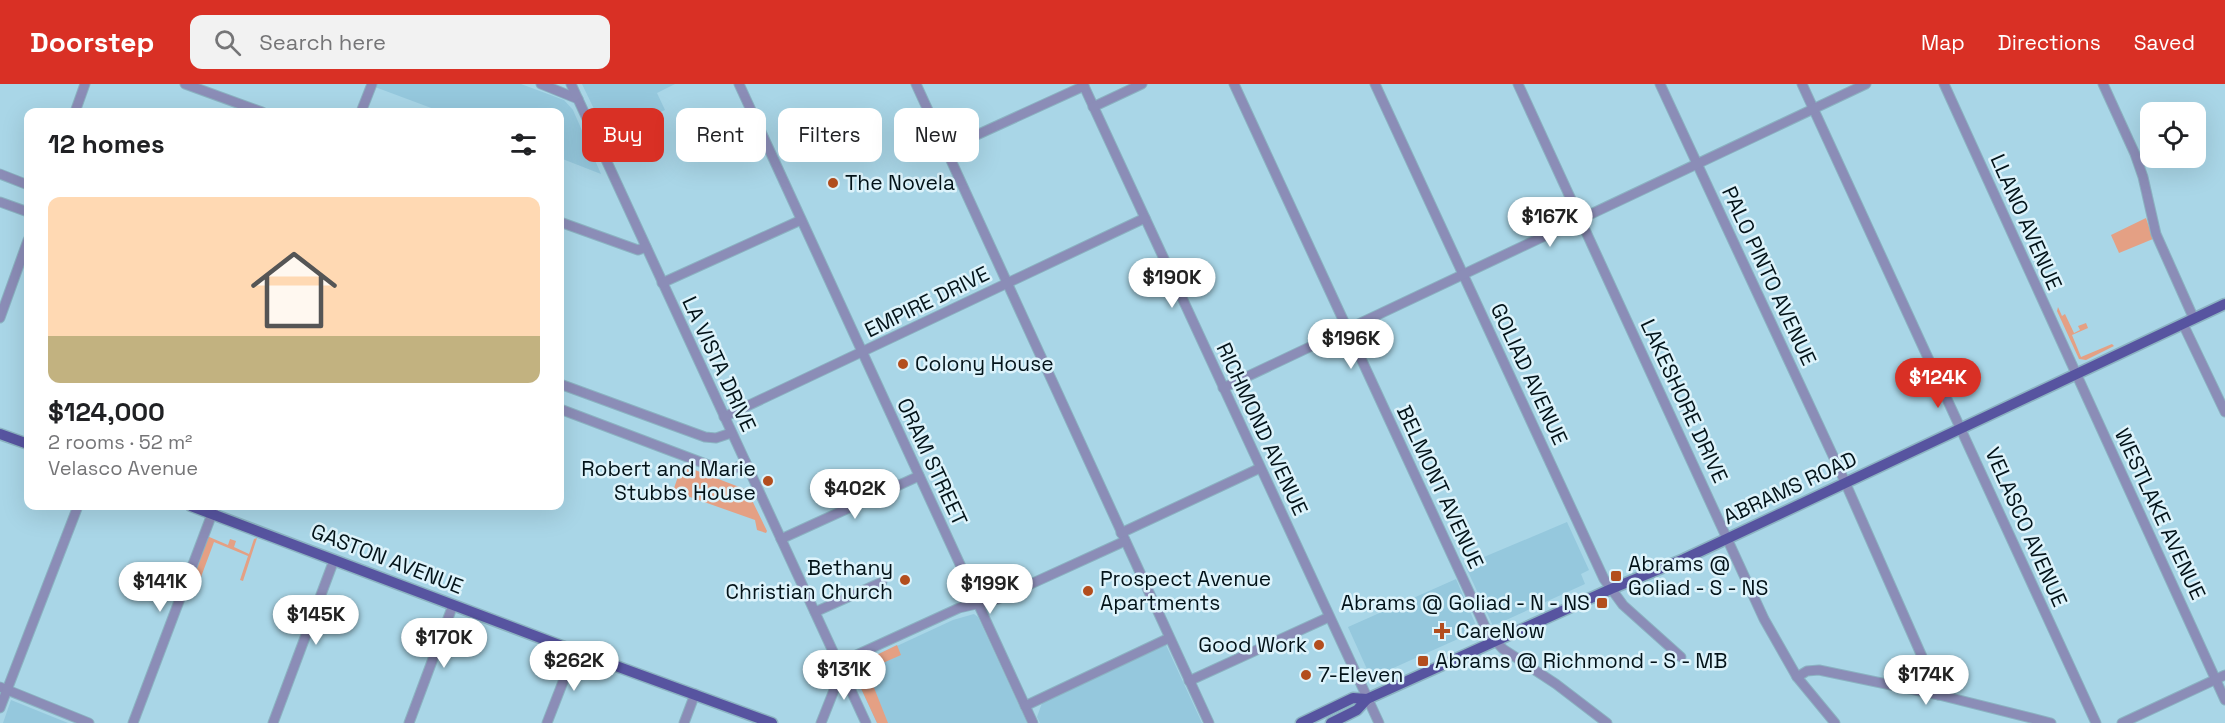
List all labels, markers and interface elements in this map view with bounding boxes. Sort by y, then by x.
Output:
search box [190,15,610,69]
text: Doorstep [30,24,154,60]
icon: search [211,26,244,59]
text: Search here [259,28,386,56]
text: Map [1921,29,1965,56]
text: Directions [1998,29,2101,56]
text: Saved [2134,29,2195,56]
map controls [2140,102,2206,168]
button: locate [2140,102,2206,168]
chip: Buy [582,108,664,162]
chip: Rent [676,108,766,162]
chip: Filters [778,108,882,162]
chip: New [894,108,979,162]
text: 12 homes [48,127,165,161]
icon: filters [507,128,540,161]
street label: LLANO AVENUE [1984,150,2068,294]
place label: The Novela [845,169,955,196]
marker: The Novela [826,176,840,190]
street label: PALO PINTO AVENUE [1716,182,1823,370]
pin: $167K [1508,197,1592,248]
text: $167K [1522,203,1578,229]
icon: home [240,236,348,344]
pin: $190K [1130,258,1214,309]
street label: EMPIRE DRIVE [860,260,994,343]
text: $190K [1143,264,1202,290]
street label: LA VISTA DRIVE [676,292,763,436]
street label: GOLIAD AVENUE [1485,299,1574,449]
street label: LAKESHORE DRIVE [1635,315,1734,487]
pin: $196K [1309,319,1393,370]
text: $196K [1322,325,1380,351]
street label: RICHMOND AVENUE [1211,338,1314,519]
place label: Colony House [915,350,1054,377]
marker: Colony House [896,357,910,371]
pin: $124K [1896,358,1980,409]
text: $124K [1909,364,1967,390]
street label: ORAM STREET [891,394,974,530]
text: $124,000 [48,395,165,429]
street label: BELMONT AVENUE [1391,401,1490,573]
street label: WESTLAKE AVENUE [2109,424,2212,604]
text: 2 rooms · 52 m² [48,429,192,455]
street label: VELASCO AVENUE [1979,443,2074,611]
street label: ABRAMS ROAD [1719,445,1861,530]
text: Velasco Avenue [48,455,198,481]
place label: Robert and Marie Stubbs House [581,455,756,506]
pin: $402K [813,469,897,520]
marker: Robert and Marie Stubbs House [761,474,775,488]
text: $402K [824,475,886,501]
street label: GASTON AVENUE [307,517,467,600]
place label: Abrams @ Goliad - S - NS [1628,550,1768,601]
place label: Bethany Christian Church [726,554,893,605]
pin: $141K [118,562,202,613]
pin: $199K [948,564,1032,615]
place label: Prospect Avenue Apartments [1100,565,1271,616]
text: $141K [133,568,187,594]
marker: Abrams @ Goliad - S - NS [1609,569,1623,583]
text: $199K [961,570,1019,596]
marker: Bethany Christian Church [898,573,912,587]
marker: Prospect Avenue Apartments [1081,584,1095,598]
place label: Abrams @ Goliad - N - NS [1341,589,1590,616]
pin: $145K [274,595,358,646]
marker: Abrams @ Goliad - N - NS [1595,596,1609,610]
text: $145K [287,601,345,627]
place label: CareNow [1456,617,1545,644]
pin: $170K [402,618,486,669]
marker: CareNow [1433,622,1451,640]
text: $170K [415,624,473,650]
place label: Good Work [1198,631,1307,658]
marker: Good Work [1312,638,1326,652]
pin: $262K [532,641,616,692]
text: $262K [544,647,604,673]
place label: Abrams @ Richmond - S - MB [1435,647,1727,674]
pin: $131K [802,650,886,701]
marker: Abrams @ Richmond - S - MB [1416,654,1430,668]
pin: $174K [1884,655,1968,706]
text: $131K [817,656,871,682]
place label: 7-Eleven [1318,661,1403,688]
text: $174K [1898,661,1954,687]
marker: 7-Eleven [1299,668,1313,682]

